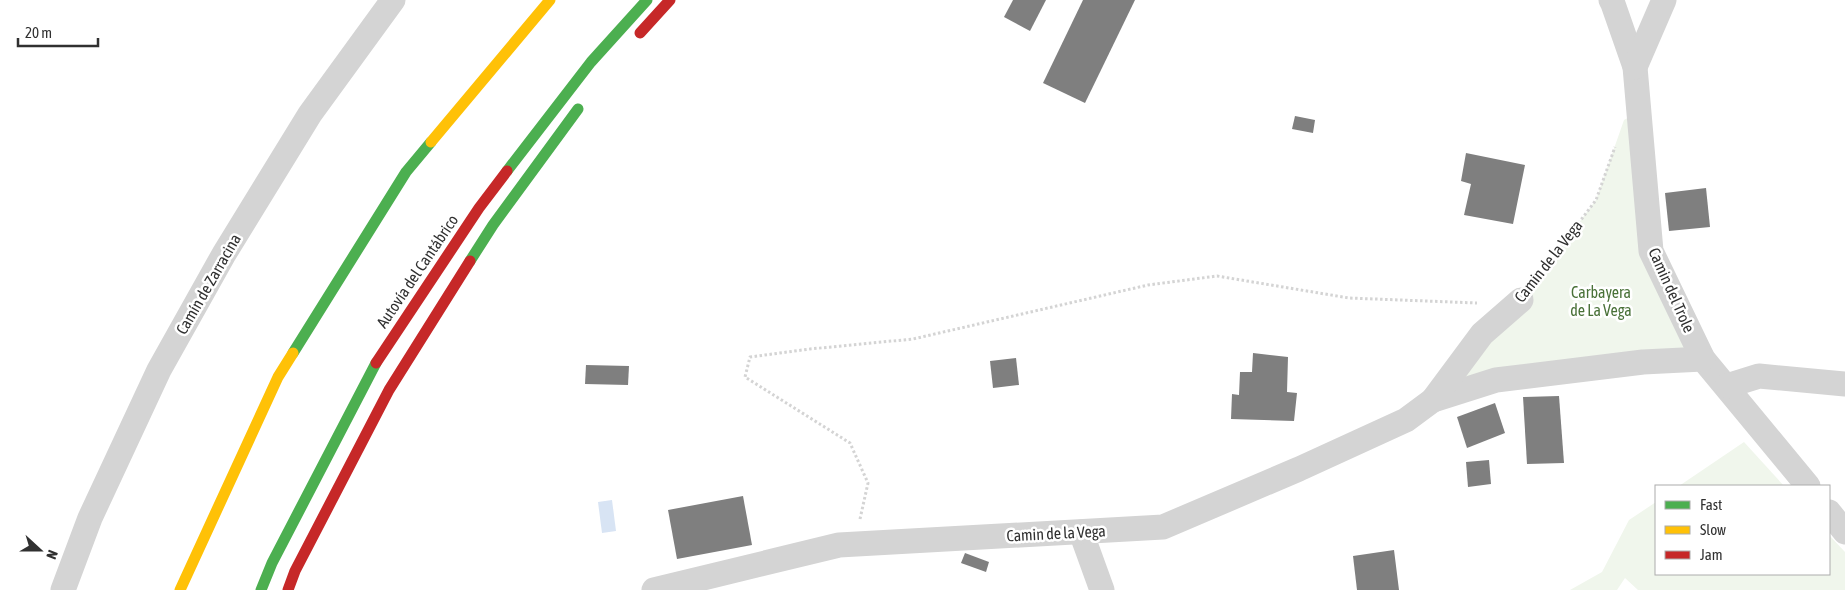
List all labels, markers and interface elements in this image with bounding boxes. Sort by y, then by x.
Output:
scale bar [18,15,98,47]
text: 20 m [25,24,52,41]
street label: Autovía del Cantábrico [373,211,461,331]
street label: Camin de la Vega [1510,216,1586,306]
street label: Camín de Zarracina [172,231,244,337]
street label: Camin del Trole [1645,245,1699,335]
park label: Carbayera de La Vega [1570,283,1632,320]
legend [1655,485,1830,575]
text: Fast [1700,496,1722,513]
street label: Camin de la Vega [1006,521,1106,546]
text: Slow [1700,521,1726,538]
north arrow [15,525,65,575]
text: Jam [1700,546,1723,563]
text: N [43,548,61,561]

